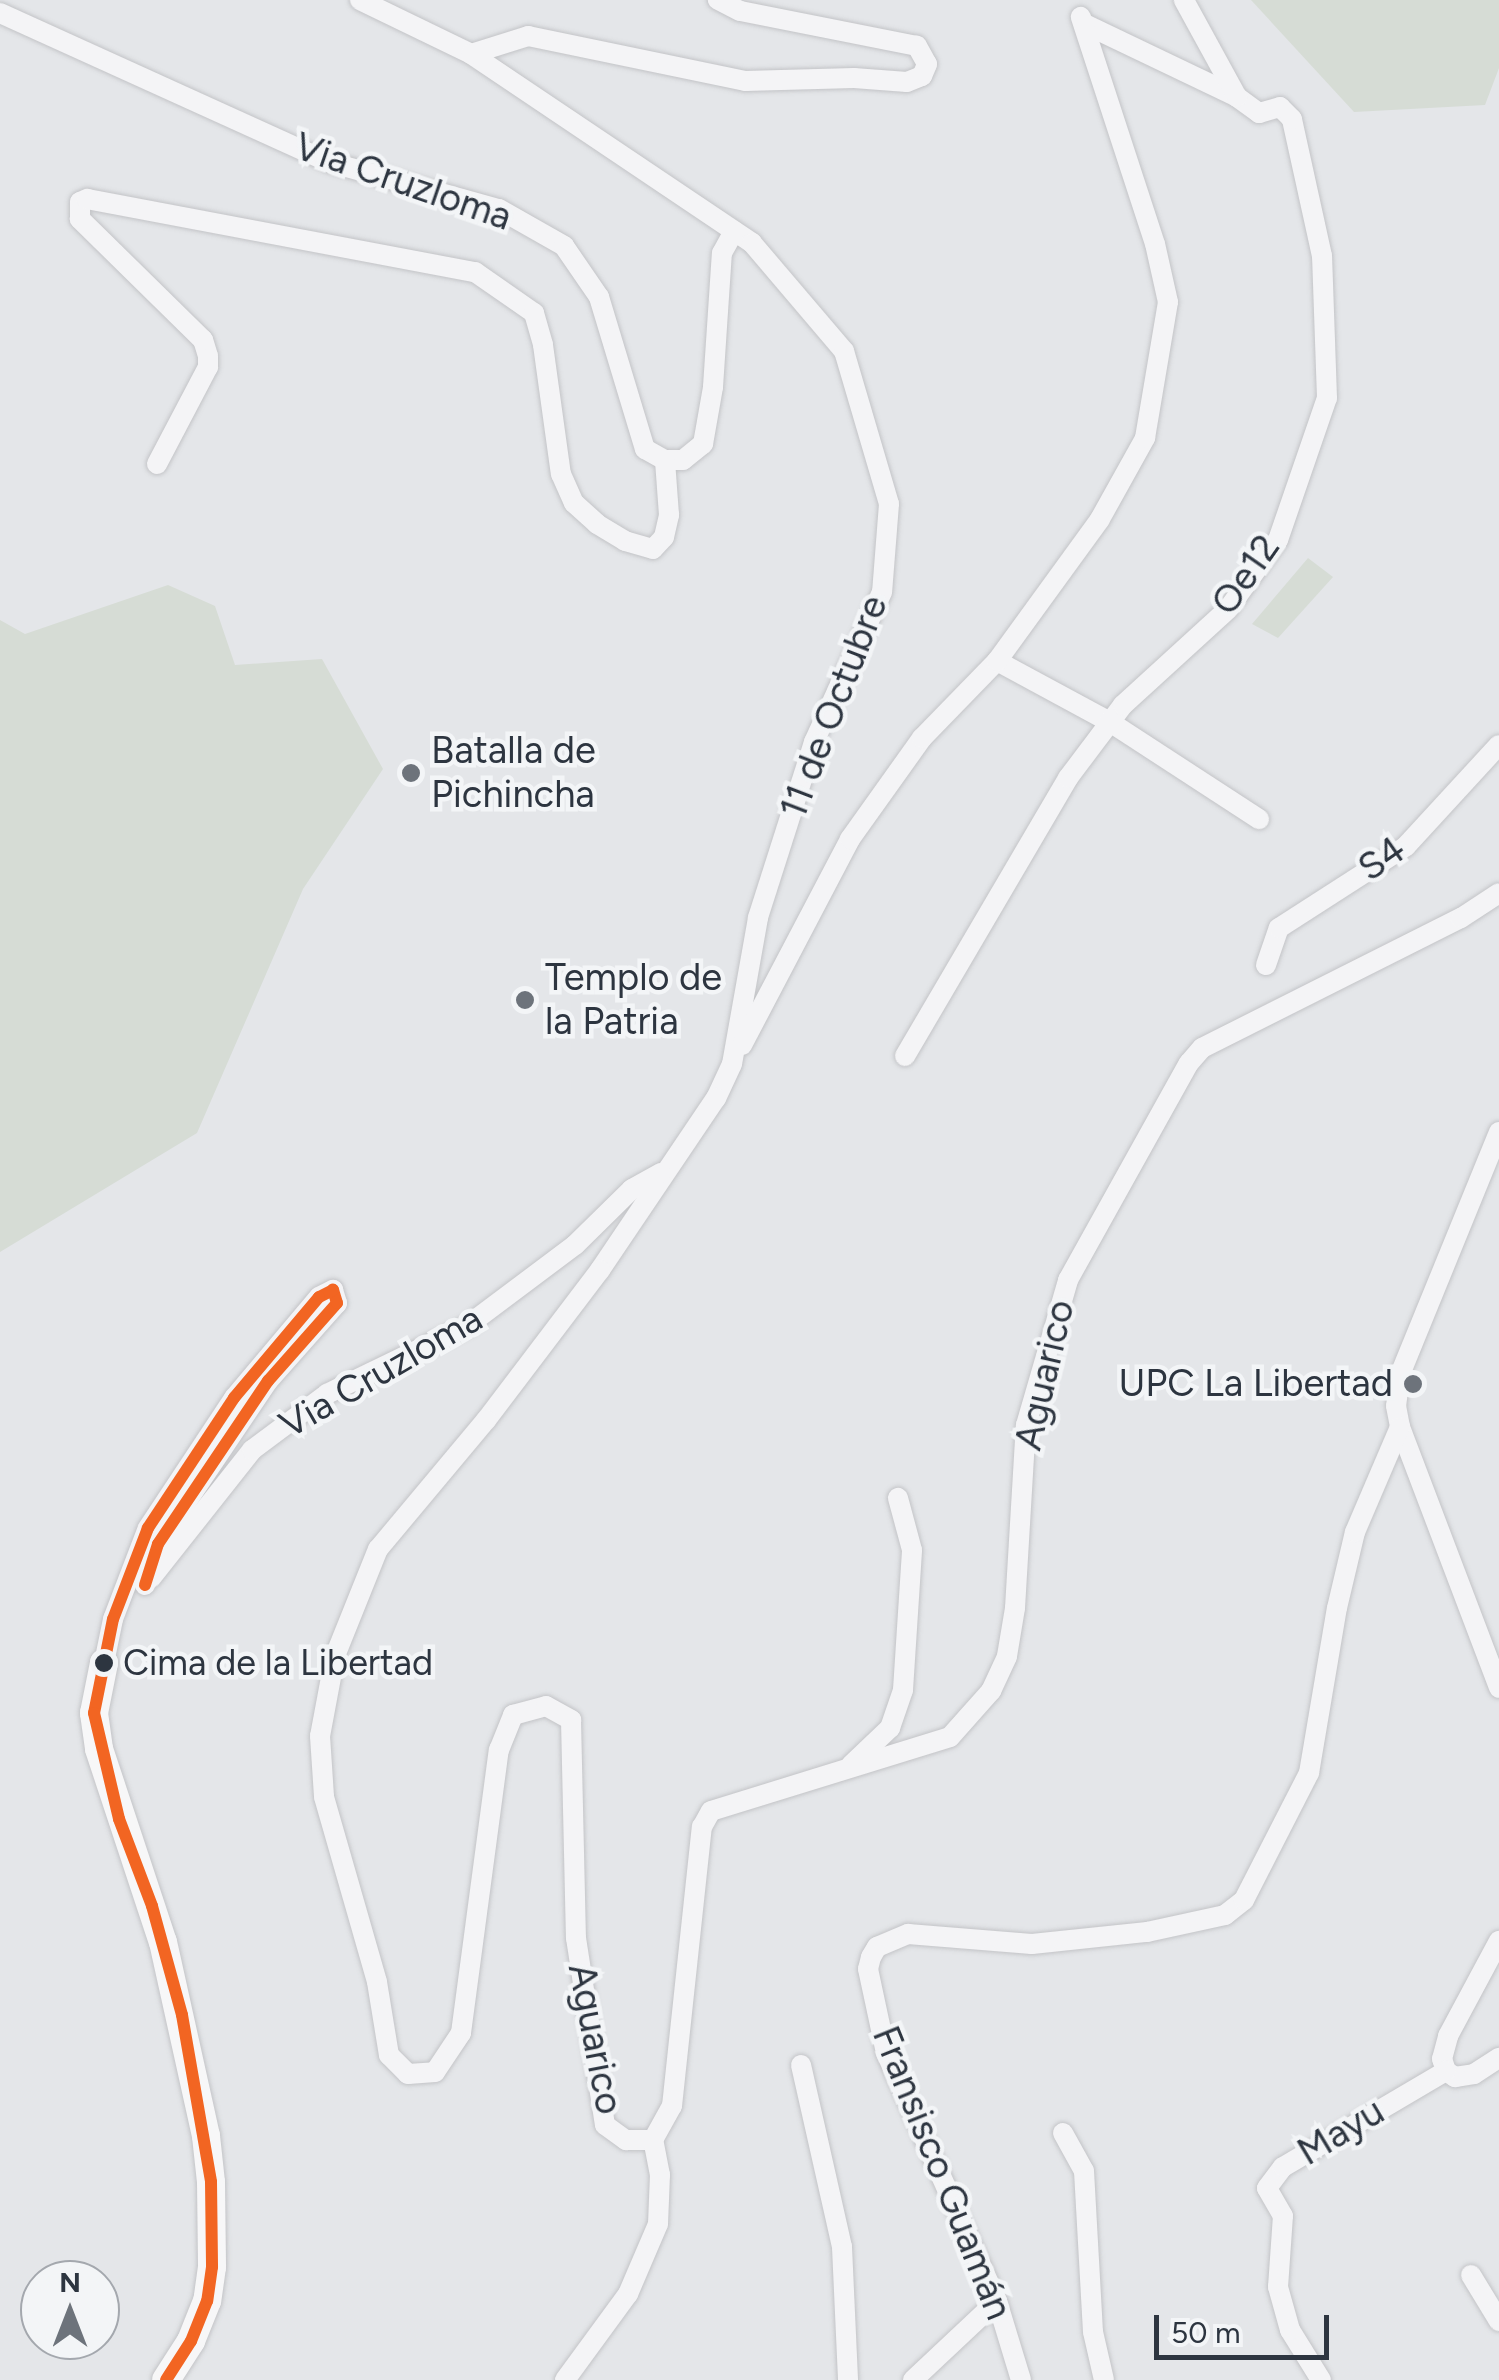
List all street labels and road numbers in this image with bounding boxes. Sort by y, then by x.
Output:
street label: Via Cruzloma [289,124,517,240]
street label: Oe12 [1202,526,1290,624]
street label: 11 de Octubre [771,589,897,825]
street label: S4 [1350,827,1414,891]
street label: Via Cruzloma [272,1296,490,1448]
street label: Aguarico [1006,1296,1084,1454]
street label: Aguarico [558,1960,632,2118]
street label: Fransisco Guamán [862,2020,1022,2326]
street label: Mayu [1290,2089,1392,2175]

